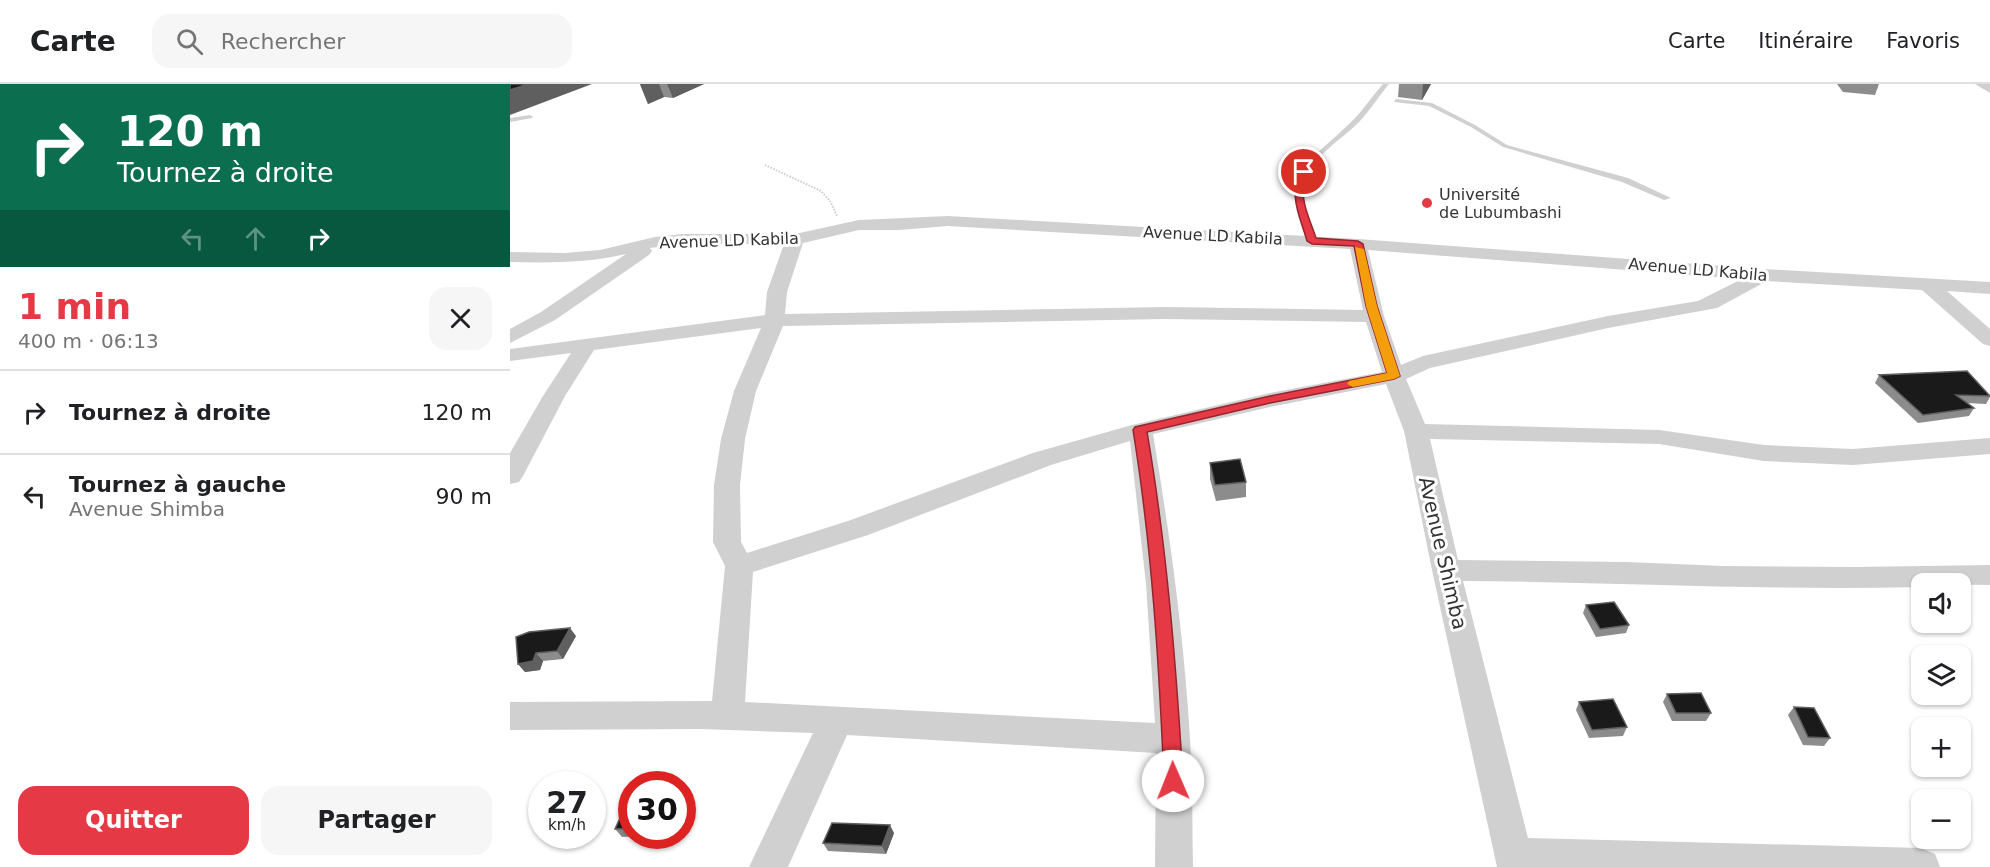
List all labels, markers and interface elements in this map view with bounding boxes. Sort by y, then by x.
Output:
search box [152,14,572,68]
text: Carte [30,25,116,58]
icon: search [173,25,206,58]
text: Rechercher [221,29,345,54]
text: Carte [1668,29,1725,53]
text: Itinéraire [1758,29,1853,53]
text: Favoris [1886,29,1960,53]
text: 120 m [117,107,263,156]
icon: right [18,108,96,186]
pin [1278,146,1329,197]
icon: arrive [1287,155,1320,188]
text: Tournez à droite [117,157,334,188]
place label: Université de Lubumbashi [1439,185,1562,222]
marker: Université de Lubumbashi [1420,196,1434,210]
icon: left [176,222,209,255]
icon: ahead [239,222,272,255]
icon: right [302,222,335,255]
street label: Avenue LD Kabila [1143,222,1283,249]
street label: Avenue LD Kabila [659,229,799,252]
street label: Avenue LD Kabila [1628,254,1768,285]
text: 1 min [18,286,131,327]
button: close [429,287,492,350]
text: 400 m · 06:13 [18,329,159,353]
icon: right [18,396,51,429]
text: Tournez à droite [69,400,271,425]
text: 120 m [422,400,492,425]
text: Tournez à gauche [69,472,286,497]
street label: Avenue Shimba [1414,474,1472,632]
icon: left [18,480,51,513]
text: 90 m [436,484,492,509]
text: Avenue Shimba [69,497,225,521]
map controls [1911,573,1971,849]
button: sound [1911,573,1971,633]
button: layers [1911,645,1971,705]
button: + [1911,717,1971,777]
position arrow [1141,749,1205,813]
speed limit sign: 30 [618,771,696,849]
text: 27 [546,785,588,820]
button: Quitter [18,786,249,855]
button: Partager [261,786,492,855]
button: − [1911,789,1971,849]
text: km/h [548,816,586,834]

